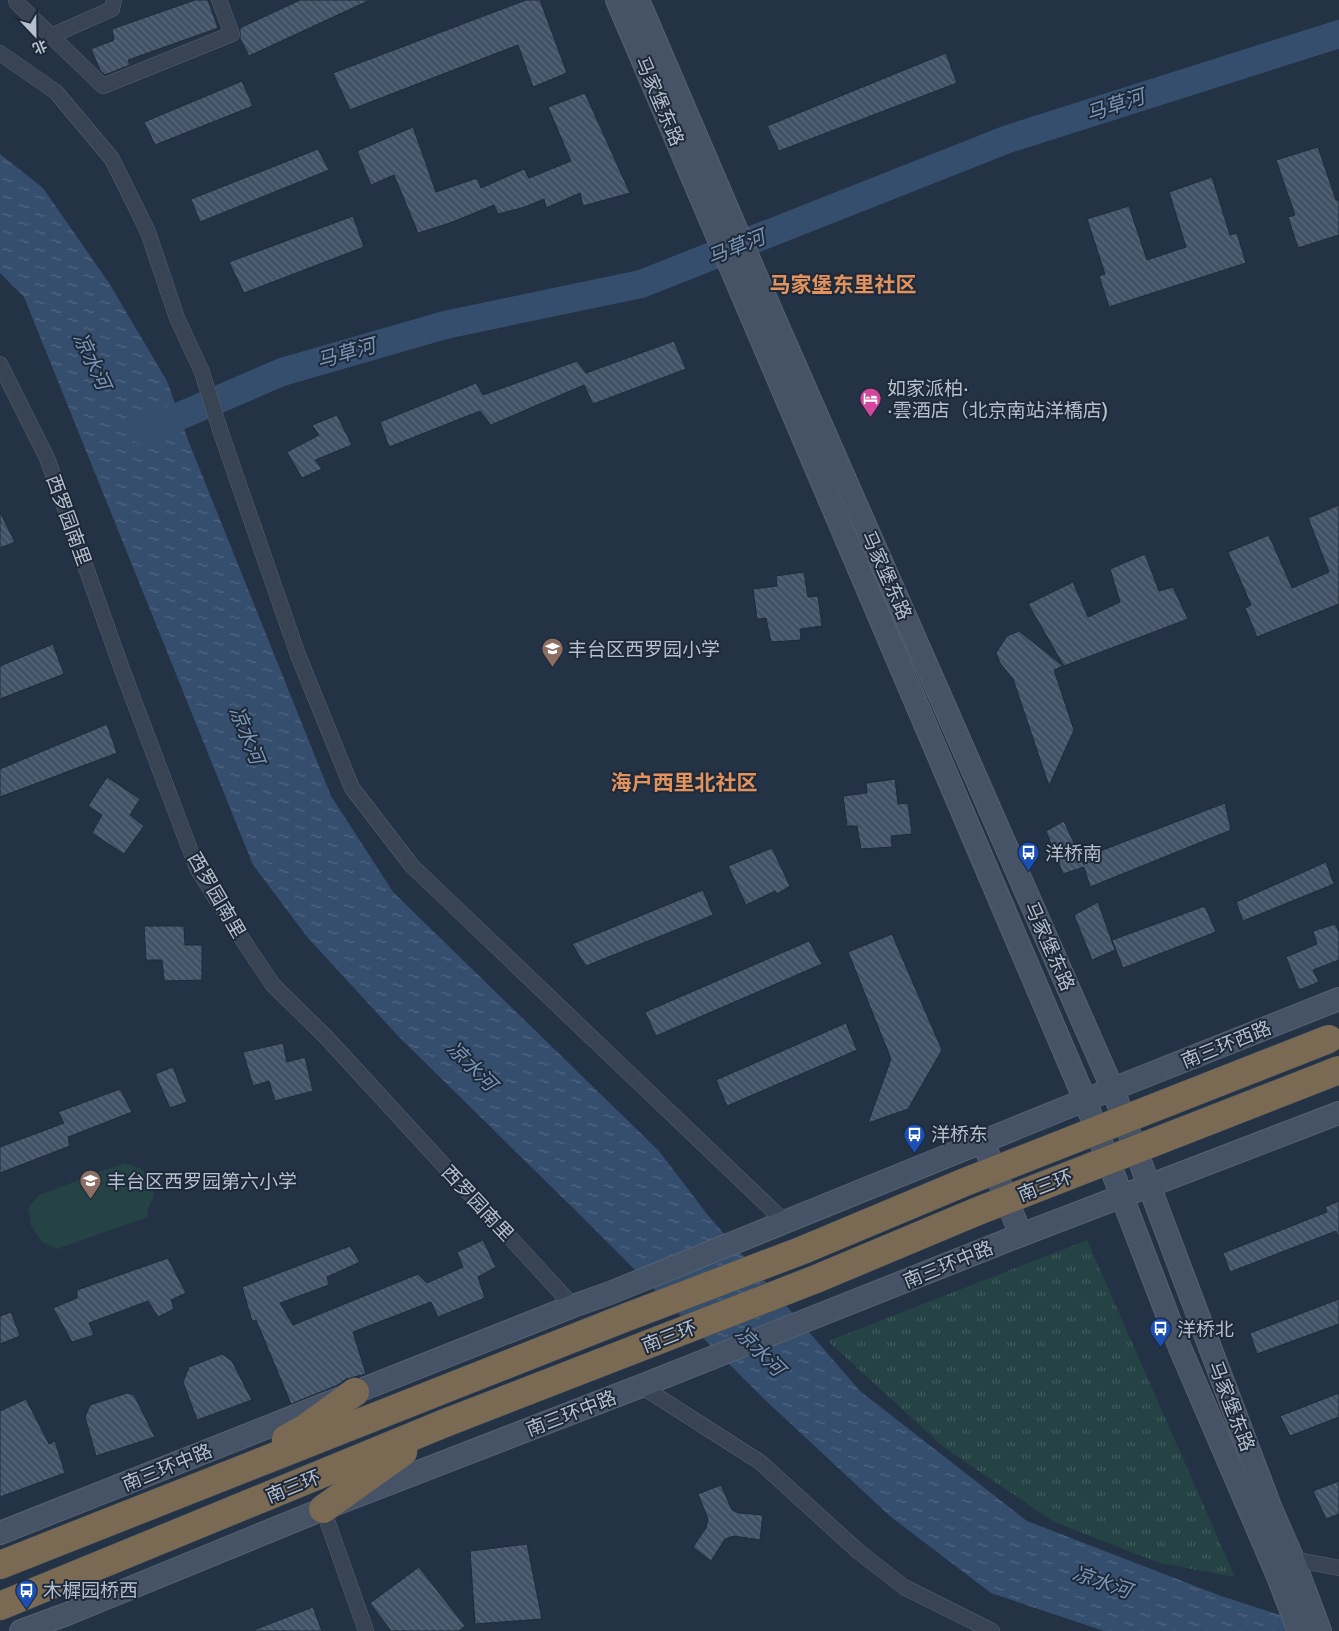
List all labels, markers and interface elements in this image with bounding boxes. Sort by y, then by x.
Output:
north arrow [10,10,60,60]
text: 北 [30,36,49,57]
street label: 马家堡东路 [629,53,689,150]
water label: 马草河 [1083,83,1151,127]
water label: 马草河 [704,223,772,270]
district label: 马家堡东里社区 [770,272,917,298]
water label: 凉水河 [68,329,117,397]
water label: 马草河 [314,332,382,374]
place label: 如家派柏· ·雲酒店（北京南站洋橋店) [887,377,1108,423]
hotel icon: 如家派柏· ·雲酒店（北京南站洋橋店) [859,387,883,418]
street label: 西罗园南里 [41,472,96,569]
street label: 马家堡东路 [856,527,916,624]
school or university icon: 丰台区西罗园小学 [540,637,564,668]
place label: 丰台区西罗园小学 [568,638,720,662]
water label: 凉水河 [224,703,271,771]
district label: 海户西里北社区 [611,770,758,796]
bus stop icon: 洋桥南 [1017,841,1041,872]
place label: 洋桥南 [1045,842,1102,866]
street label: 西罗园南里 [182,848,250,943]
street label: 马家堡东路 [1019,898,1079,995]
street label: 南三环西路 [1178,1016,1275,1074]
water label: 凉水河 [442,1036,505,1099]
bus stop icon: 洋桥东 [903,1122,927,1153]
place label: 洋桥东 [931,1123,988,1147]
street label: 西罗园南里 [436,1161,518,1247]
street label: 南三环 [1014,1165,1076,1207]
school or university icon: 丰台区西罗园第六小学 [79,1169,103,1200]
place label: 丰台区西罗园第六小学 [107,1170,297,1194]
street label: 南三环中路 [900,1236,997,1294]
street label: 南三环 [638,1316,700,1358]
bus stop icon: 洋桥北 [1149,1317,1173,1348]
place label: 洋桥北 [1177,1318,1234,1342]
water label: 凉水河 [730,1321,793,1384]
street label: 马家堡东路 [1203,1358,1259,1455]
street label: 南三环中路 [523,1386,620,1442]
street label: 南三环中路 [119,1439,216,1497]
street label: 南三环 [262,1465,324,1509]
water label: 凉水河 [1069,1561,1138,1605]
bus stop icon: 木樨园桥西 [15,1578,39,1609]
place label: 木樨园桥西 [43,1579,138,1603]

